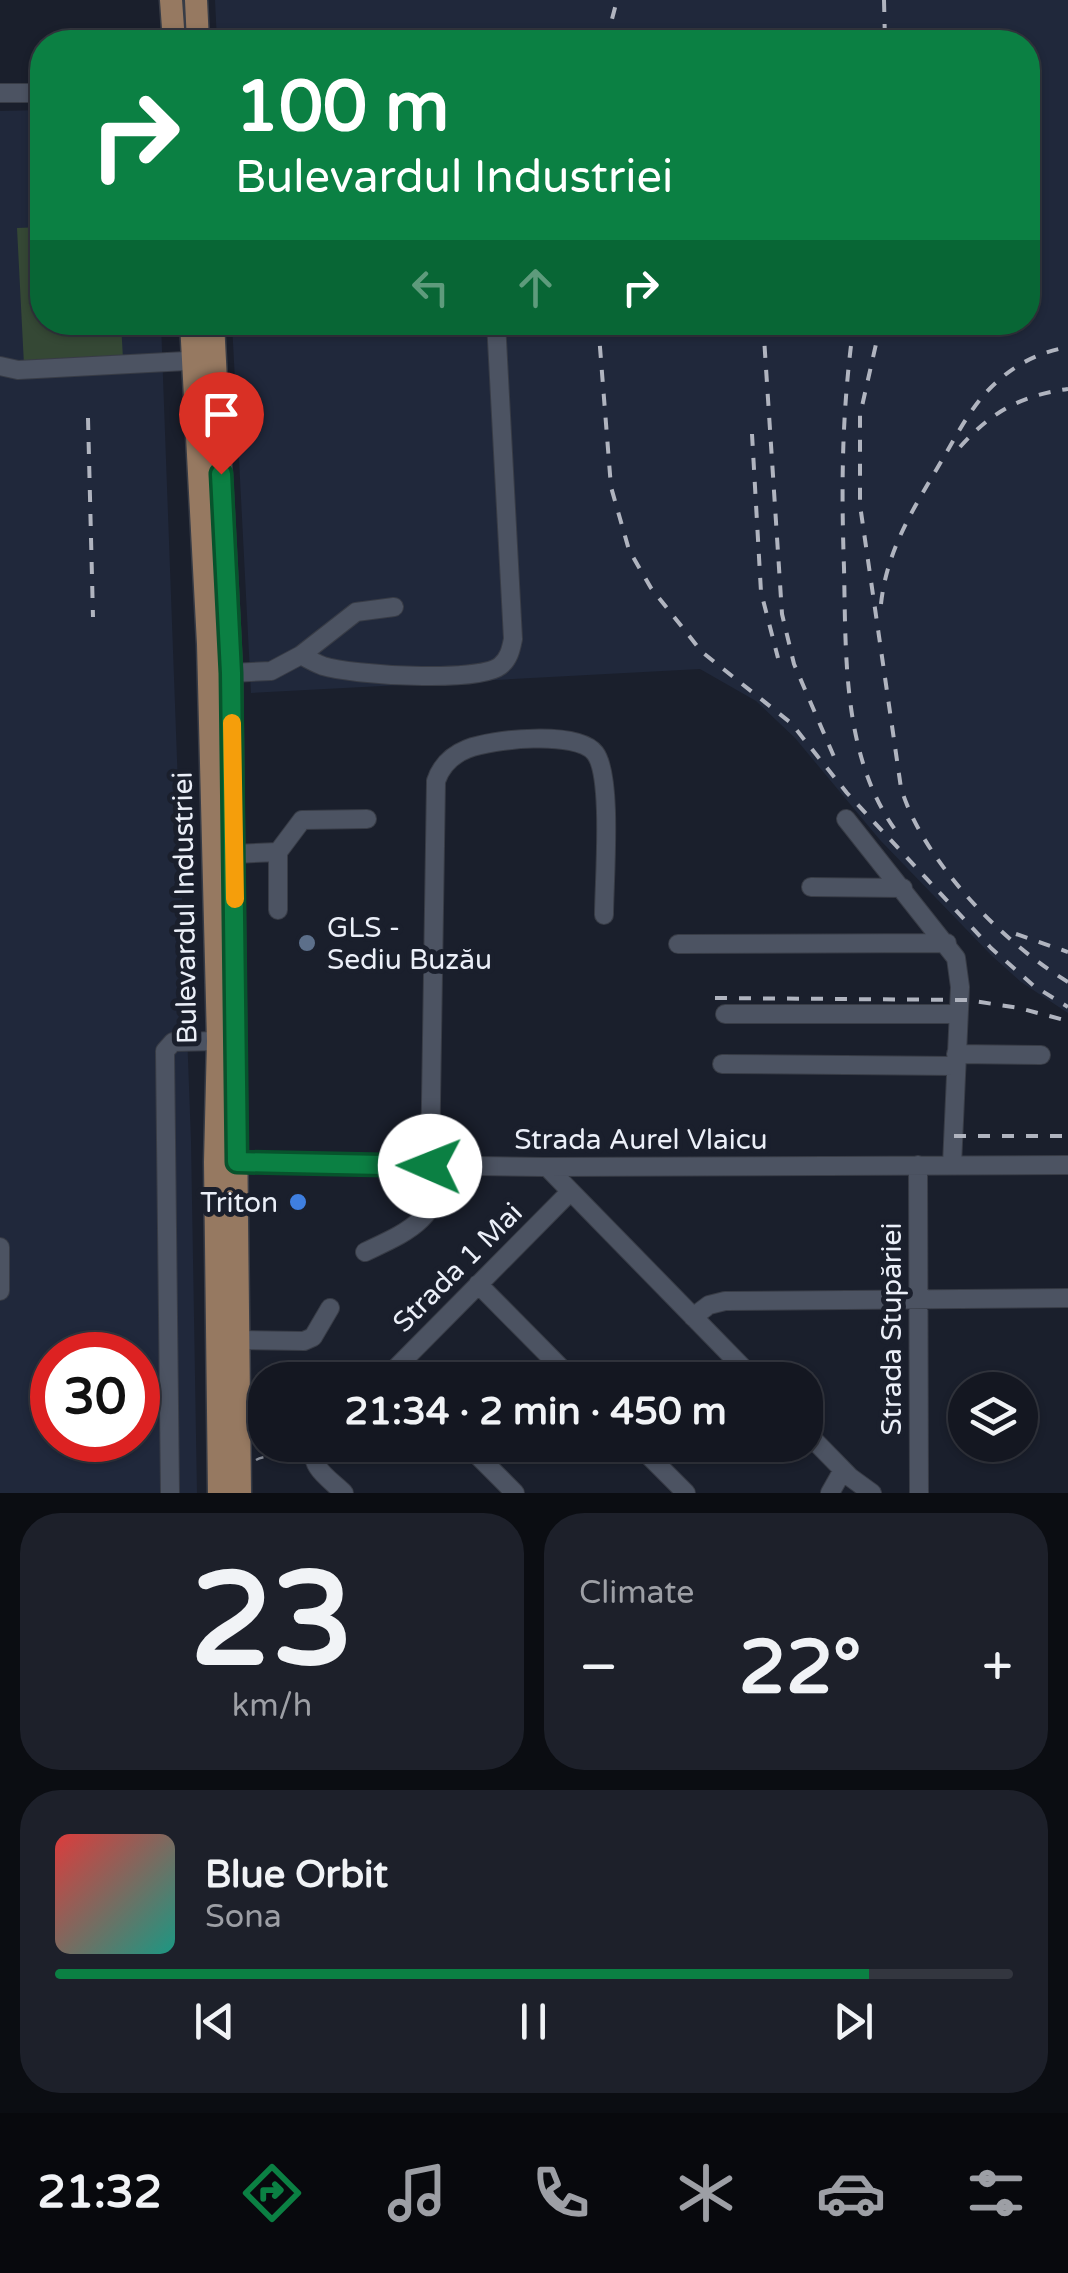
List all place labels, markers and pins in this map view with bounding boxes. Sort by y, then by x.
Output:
pin [179,372,264,475]
place label: GLS - Sediu Buzău [327,911,492,977]
marker: GLS - Sediu Buzău [296,932,318,954]
place label: Triton [200,1186,278,1220]
marker: Triton [287,1191,309,1213]

